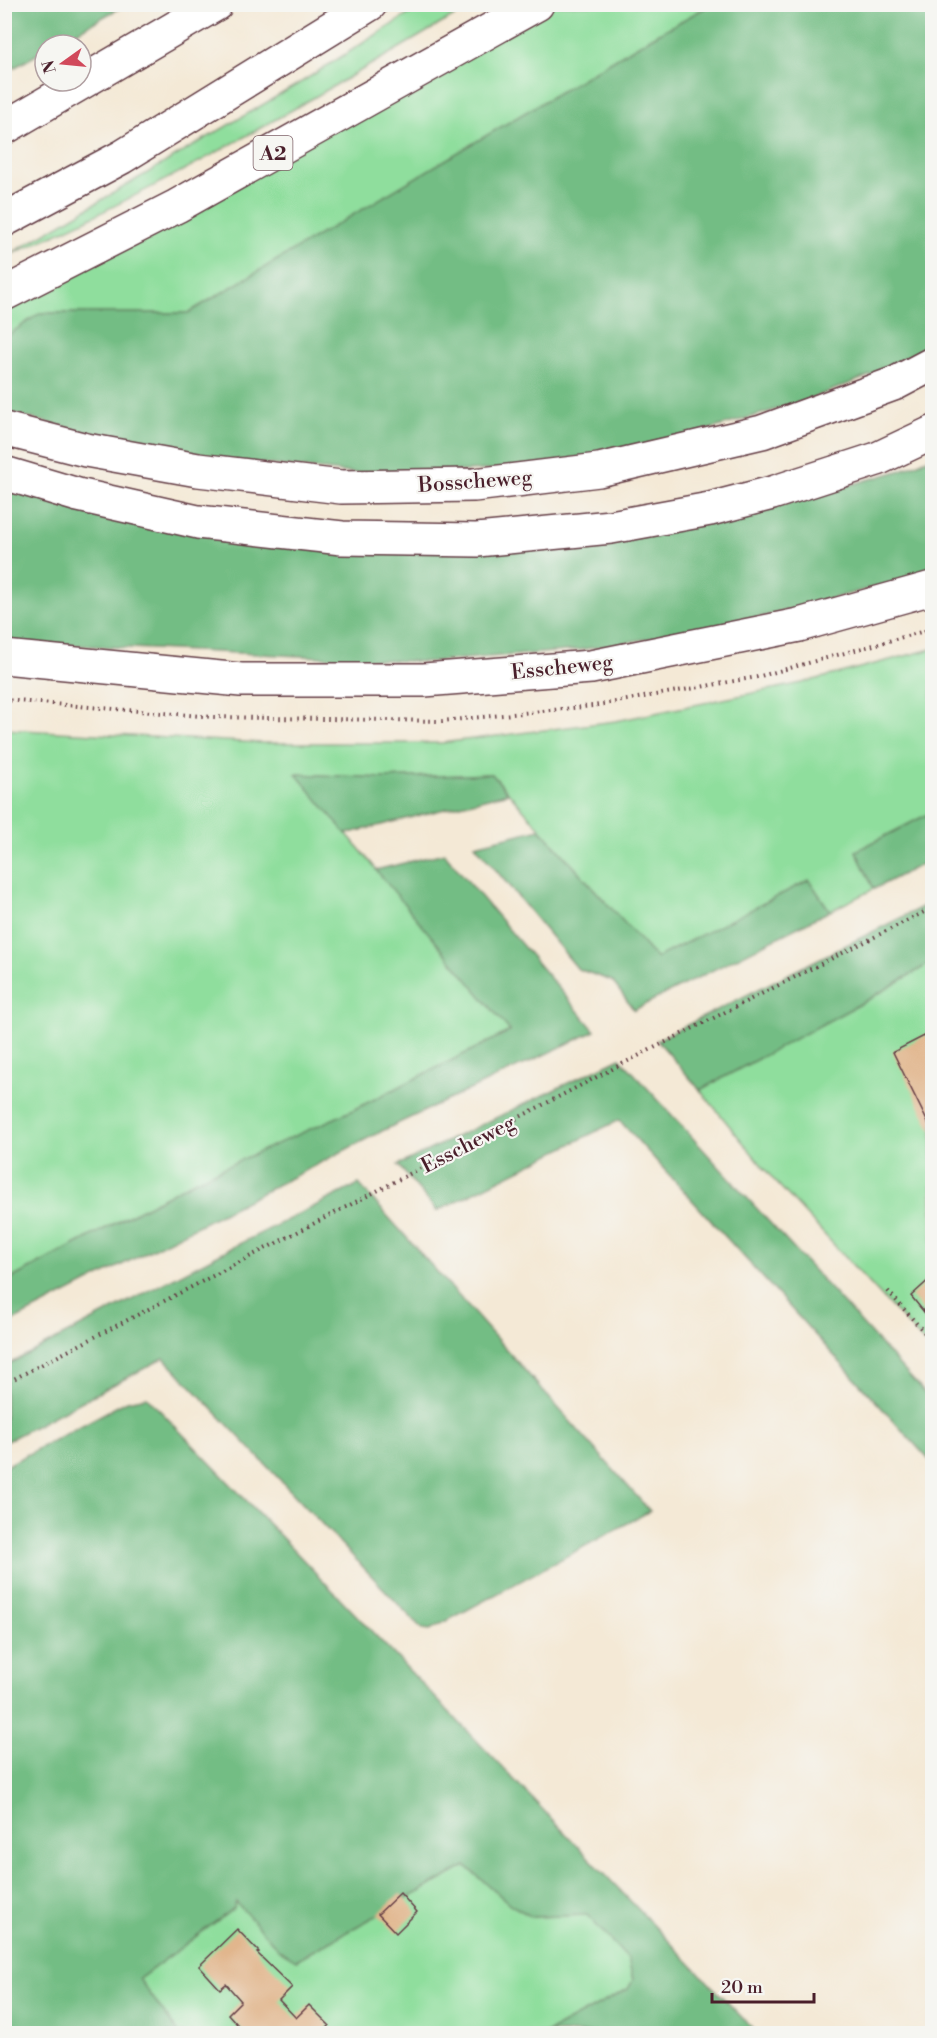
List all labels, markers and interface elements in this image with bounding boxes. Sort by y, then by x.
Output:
north arrow [33,33,93,93]
text: N [38,58,61,75]
road number: A2 [254,136,292,170]
street label: Bosscheweg [416,465,533,499]
street label: Esscheweg [510,650,614,686]
street label: Esscheweg [417,1110,520,1180]
scale bar [712,1966,814,2004]
text: 20 m [721,1976,763,1999]

